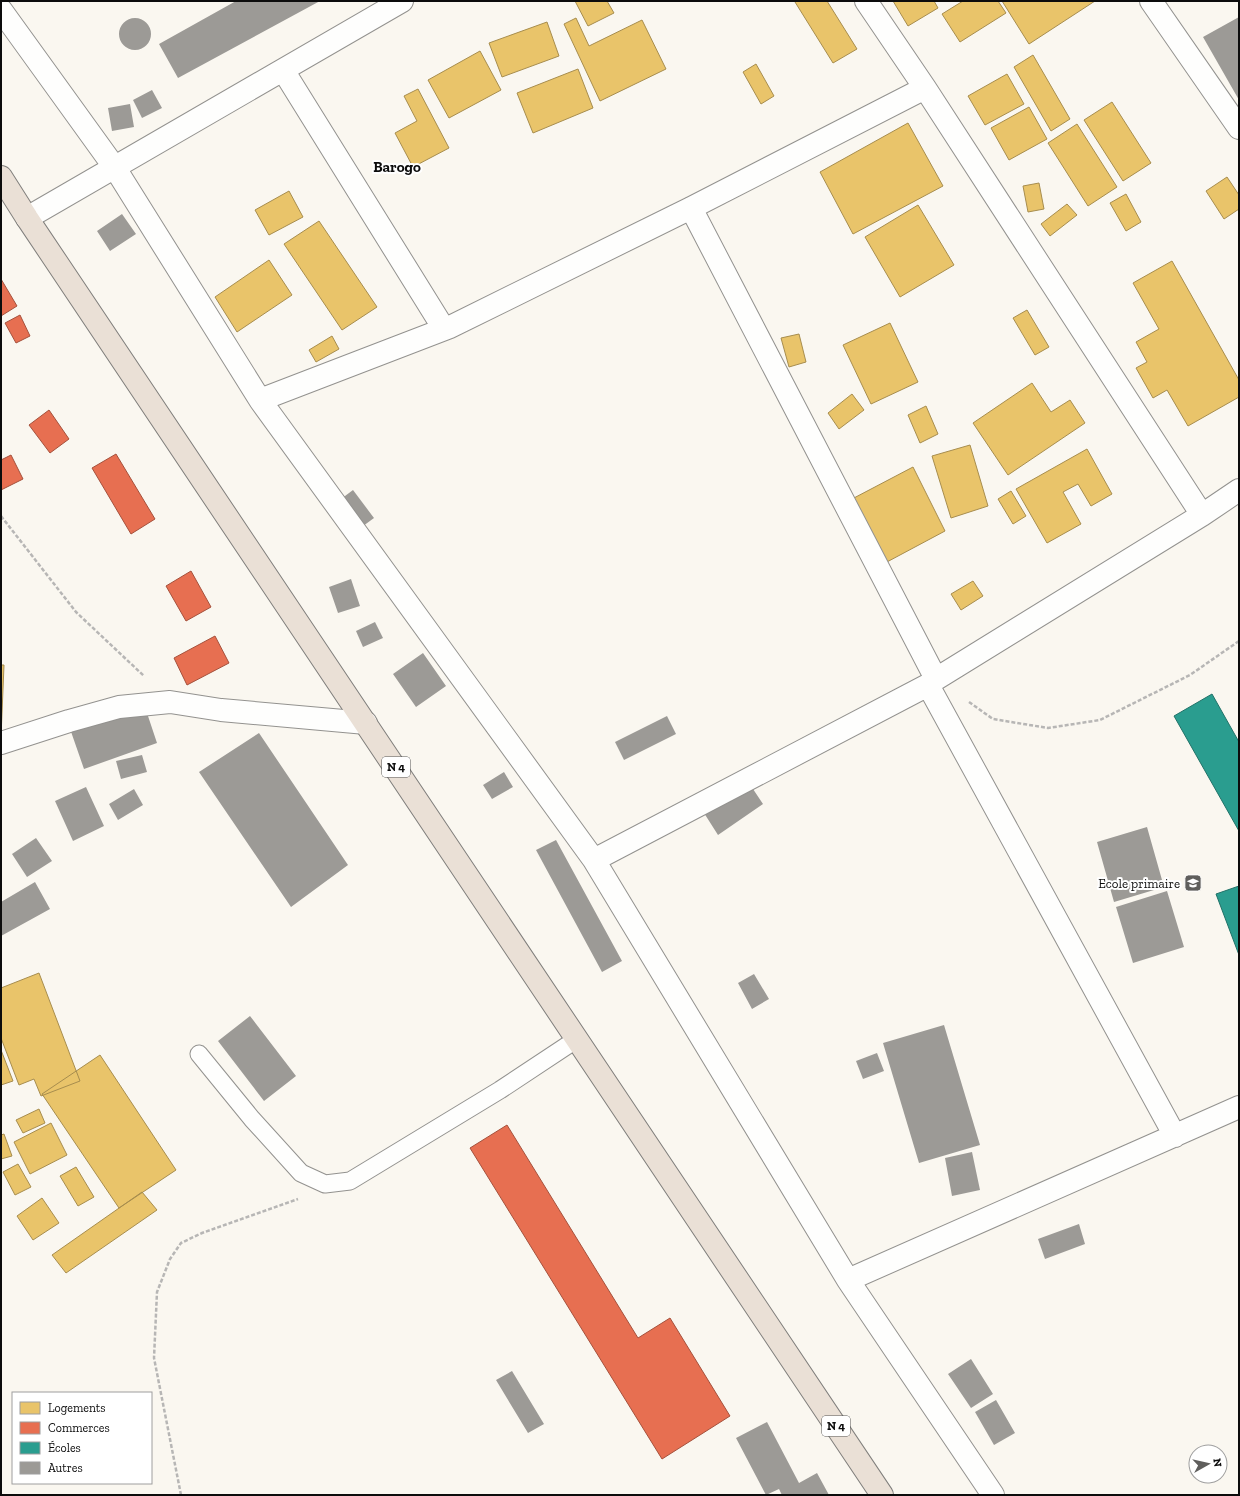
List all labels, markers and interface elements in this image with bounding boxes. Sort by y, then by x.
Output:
district label: Barogo [373,158,421,176]
road number: N 4 [382,757,410,777]
school or university icon: Ecole primaire [1183,873,1203,893]
place label: Ecole primaire [1098,876,1180,891]
legend [12,1392,152,1484]
text: Logements [48,1401,106,1415]
road number: N 4 [822,1416,850,1436]
text: Commerces [48,1421,110,1435]
text: Écoles [48,1440,81,1455]
north arrow [1188,1444,1228,1484]
text: N [1210,1458,1225,1468]
text: Autres [48,1461,83,1475]

